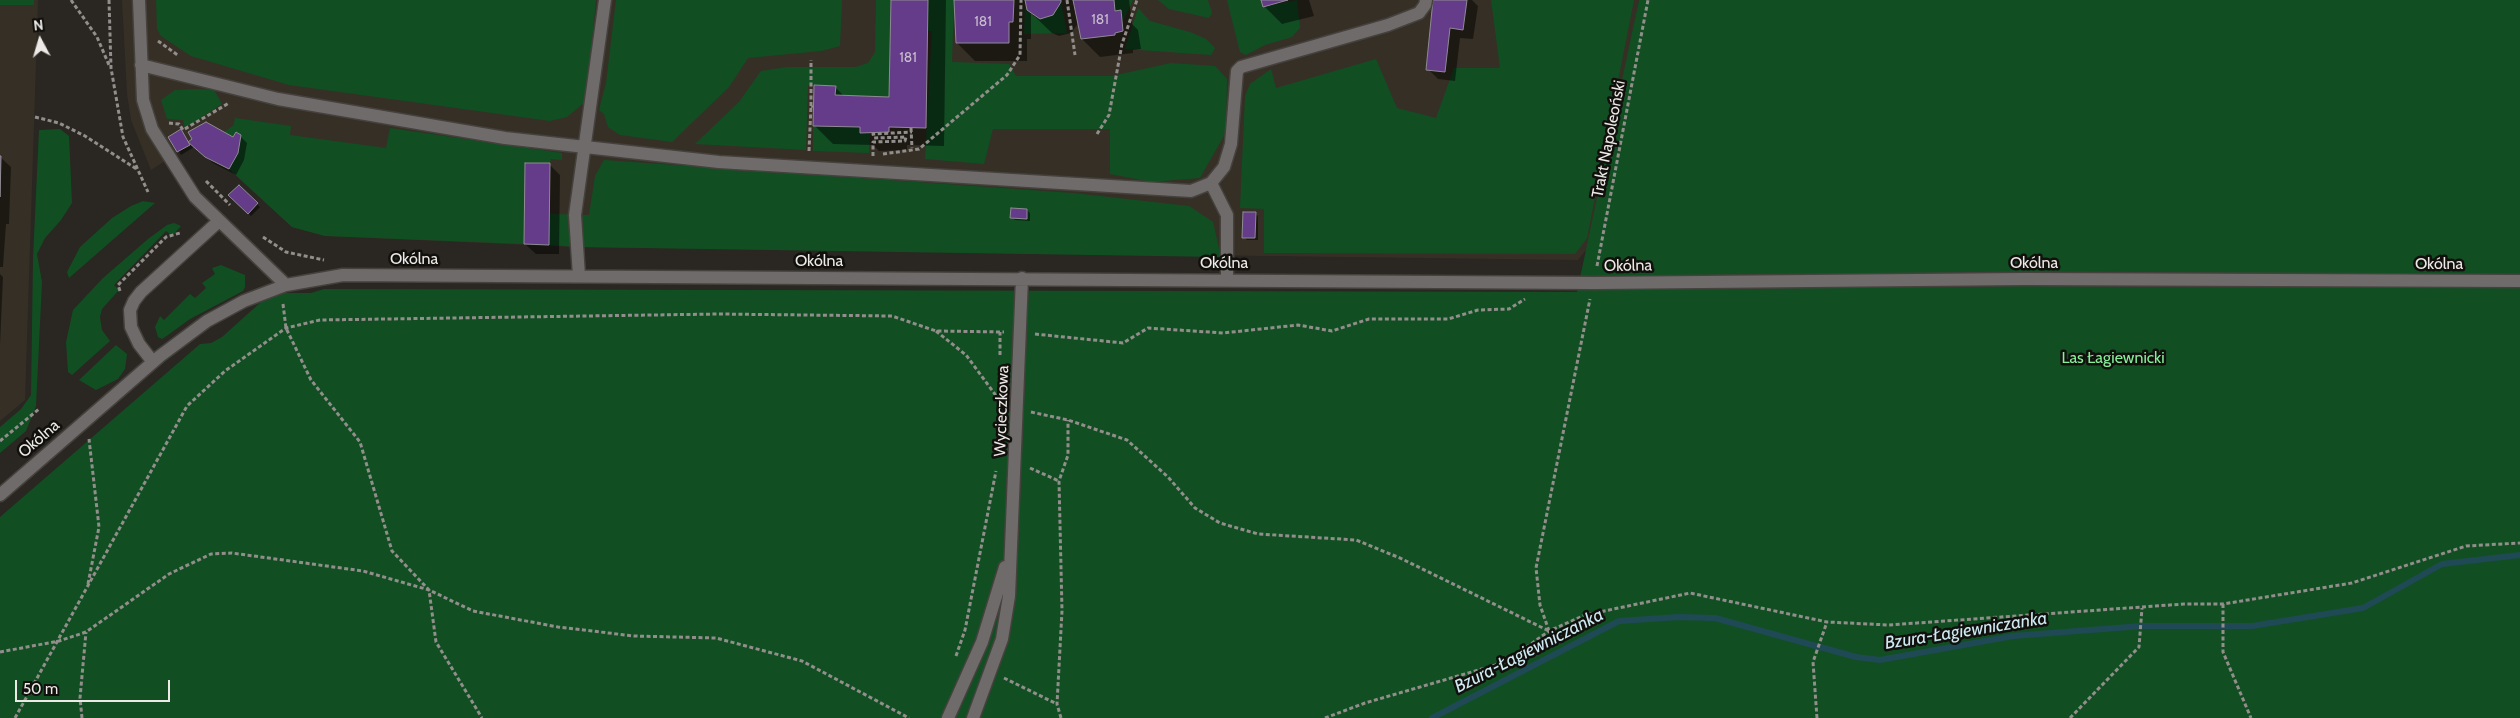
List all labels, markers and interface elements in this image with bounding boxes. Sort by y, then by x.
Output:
house number: 181 [1091,12,1109,28]
house number: 181 [974,14,992,30]
north arrow [15,15,65,65]
text: N [33,16,44,35]
house number: 181 [899,50,917,66]
street label: Trakt Napoleoński [1588,79,1630,199]
street label: Okólna [390,249,438,269]
street label: Okólna [795,251,843,271]
street label: Okólna [1200,253,1248,273]
street label: Okólna [2010,253,2058,273]
street label: Okólna [2415,254,2463,274]
street label: Okólna [1604,256,1652,276]
park label: Las Łagiewnicki [2061,348,2165,368]
street label: Wycieczkowa [991,365,1013,457]
street label: Okólna [14,416,64,462]
water label: Bzura-Łagiewniczanka [1451,604,1607,698]
water label: Bzura-Łagiewniczanka [1883,607,2049,655]
scale bar [18,670,172,702]
text: 50 m [23,680,58,698]

